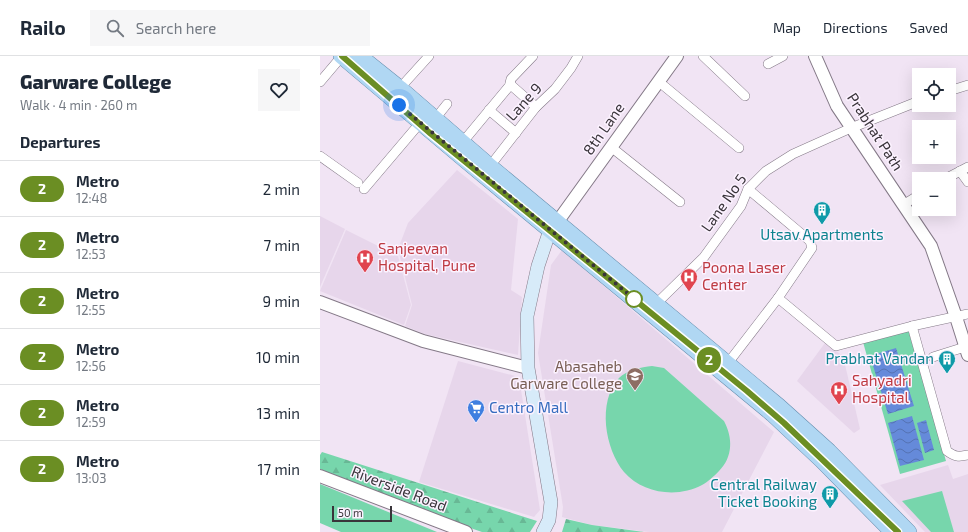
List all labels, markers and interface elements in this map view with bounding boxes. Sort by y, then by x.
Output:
search box [90,10,370,46]
text: Railo [20,16,66,39]
icon: search [104,17,126,39]
text: Search here [136,19,216,37]
text: Map [773,19,801,36]
text: Directions [823,19,888,36]
text: Saved [910,19,948,36]
map controls [912,68,956,216]
button: locate [912,68,956,112]
button: heart [258,69,300,111]
text: Garware College [20,70,172,93]
street label: Lane 9 [502,79,545,124]
street label: Prabhat Path [844,89,908,174]
your location [389,95,409,115]
text: Walk · 4 min · 260 m [20,97,137,113]
street label: 8th Lane [579,99,628,158]
button: + [912,120,956,164]
text: Departures [20,133,100,151]
street label: Lane No 5 [697,170,750,235]
text: Metro [76,172,119,190]
button: − [912,172,956,216]
text: 2 [38,180,46,197]
text: 2 min [263,180,300,198]
text: 12:48 [76,190,107,206]
building icon: Utsav Apartments [812,200,832,225]
place label: Utsav Apartments [760,225,884,243]
text: Metro [76,228,119,246]
text: 2 [38,236,46,253]
text: 7 min [263,236,300,254]
place label: Sanjeevan Hospital, Pune [378,239,476,274]
text: 12:53 [76,246,106,262]
hospital icon: Sanjeevan Hospital, Pune [355,248,375,273]
place label: Poona Laser Center [702,258,786,293]
hospital icon: Poona Laser Center [679,267,699,292]
text: Metro [76,284,119,302]
unlabelled marker [625,290,643,308]
text: 2 [38,292,46,309]
text: 9 min [262,292,300,310]
text: 12:55 [76,302,105,318]
text: Metro [76,340,119,358]
line badge: 2 [696,347,722,373]
text: 2 [38,348,46,365]
text: 10 min [256,348,300,366]
place label: Prabhat Vandan [825,349,934,367]
building icon: Prabhat Vandan [937,349,957,374]
text: 2 [705,351,713,368]
place label: Abasaheb Garware College [510,357,622,392]
text: 12:56 [76,358,106,374]
school or university icon: Abasaheb Garware College [625,366,645,391]
place label: Sahyadri Hospital [852,371,912,406]
hospital icon: Sahyadri Hospital [829,380,849,405]
text: Metro [76,396,119,414]
supermarket icon: Centro Mall [466,398,486,423]
place label: Centro Mall [489,398,569,416]
text: 2 [38,404,46,421]
text: 13 min [257,404,300,422]
text: 12:59 [76,414,106,430]
text: Metro [76,452,119,470]
text: 2 [38,460,46,477]
text: 17 min [257,460,300,478]
street label: Riverside Road [349,462,450,515]
text: 13:03 [76,470,107,486]
place label: Central Railway Ticket Booking [710,475,818,510]
building icon: Central Railway Ticket Booking [820,484,840,509]
scale bar [332,504,392,523]
text: 50 m [338,506,363,519]

